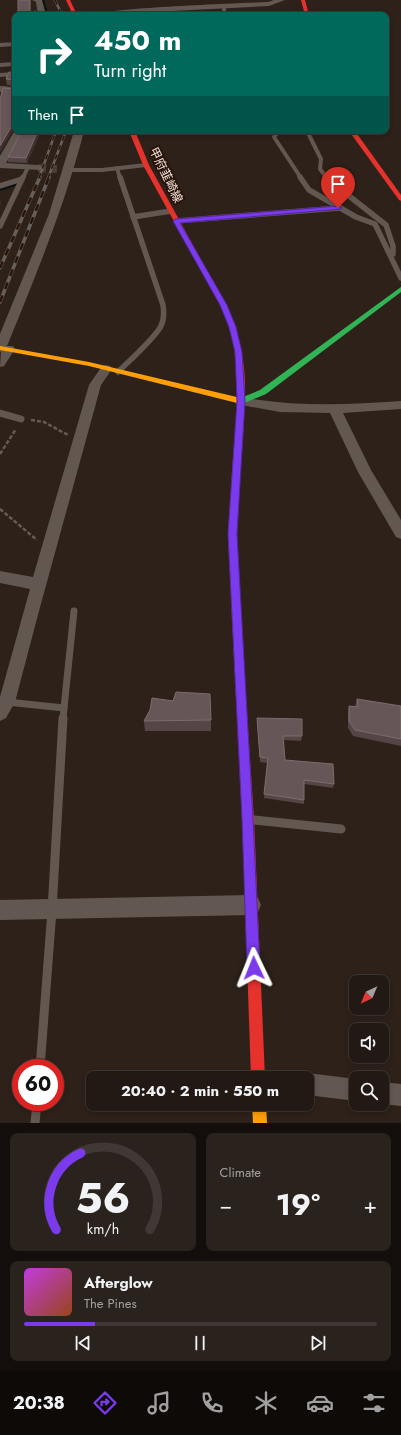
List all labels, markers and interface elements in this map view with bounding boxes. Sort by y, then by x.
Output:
text: 450 m [94,20,182,61]
icon: right [28,28,80,80]
text: Turn right [94,58,166,84]
text: Then [28,104,58,126]
icon: arrive [66,104,88,126]
street label: 甲府韮崎線 [145,144,187,206]
pin [321,167,355,208]
icon: arrive [327,173,349,195]
position arrow [233,947,275,989]
north arrow [349,975,389,1015]
map controls [349,975,389,1111]
button: sound [349,1023,389,1063]
speed limit sign: 60 [12,1059,64,1111]
button: search [349,1071,389,1111]
text: 20:40 · 2 min · 550 m [121,1080,279,1102]
text: Climate [220,1163,261,1182]
text: 56 [75,1168,130,1229]
text: 19° [276,1183,320,1226]
text: − [220,1189,232,1221]
text: + [363,1189,377,1221]
text: km/h [87,1219,119,1239]
text: Afterglow [84,1272,153,1294]
text: The Pines [84,1294,137,1313]
icon: previous [72,1332,94,1354]
icon: pause [189,1332,211,1354]
icon: next [307,1332,329,1354]
icon: directions [91,1389,119,1417]
icon: music [145,1389,173,1417]
icon: phone [198,1389,226,1417]
icon: climate [252,1389,280,1417]
icon: car [306,1389,334,1417]
icon: filters [360,1389,388,1417]
text: 20:38 [13,1390,65,1416]

